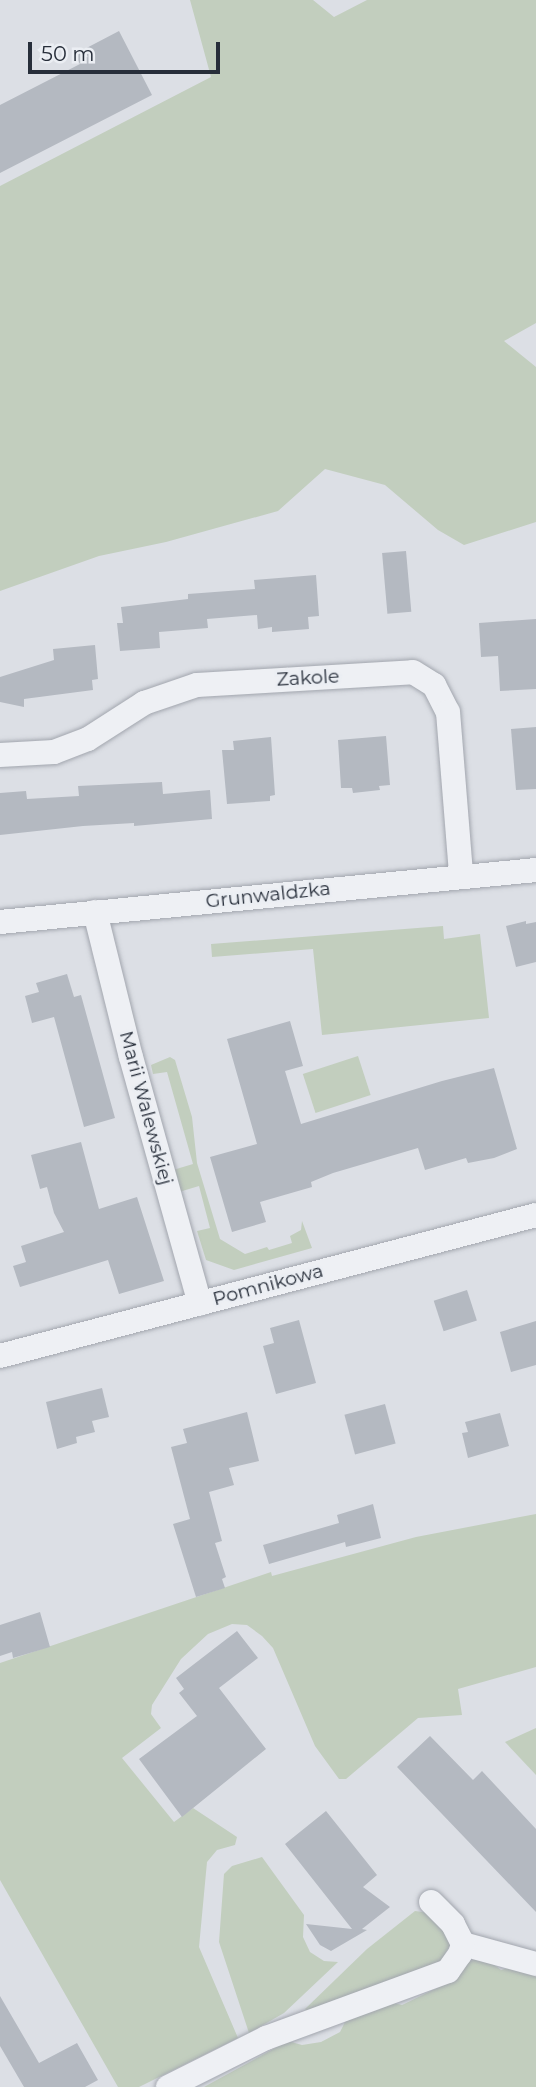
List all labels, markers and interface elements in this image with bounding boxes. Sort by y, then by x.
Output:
scale bar [32,28,224,72]
text: 50 m [41,41,95,66]
street label: Zakole [276,665,340,691]
street label: Grunwaldzka [204,877,332,913]
street label: Marii Walewskiej [114,1028,178,1188]
street label: Pomnikowa [210,1259,326,1311]

